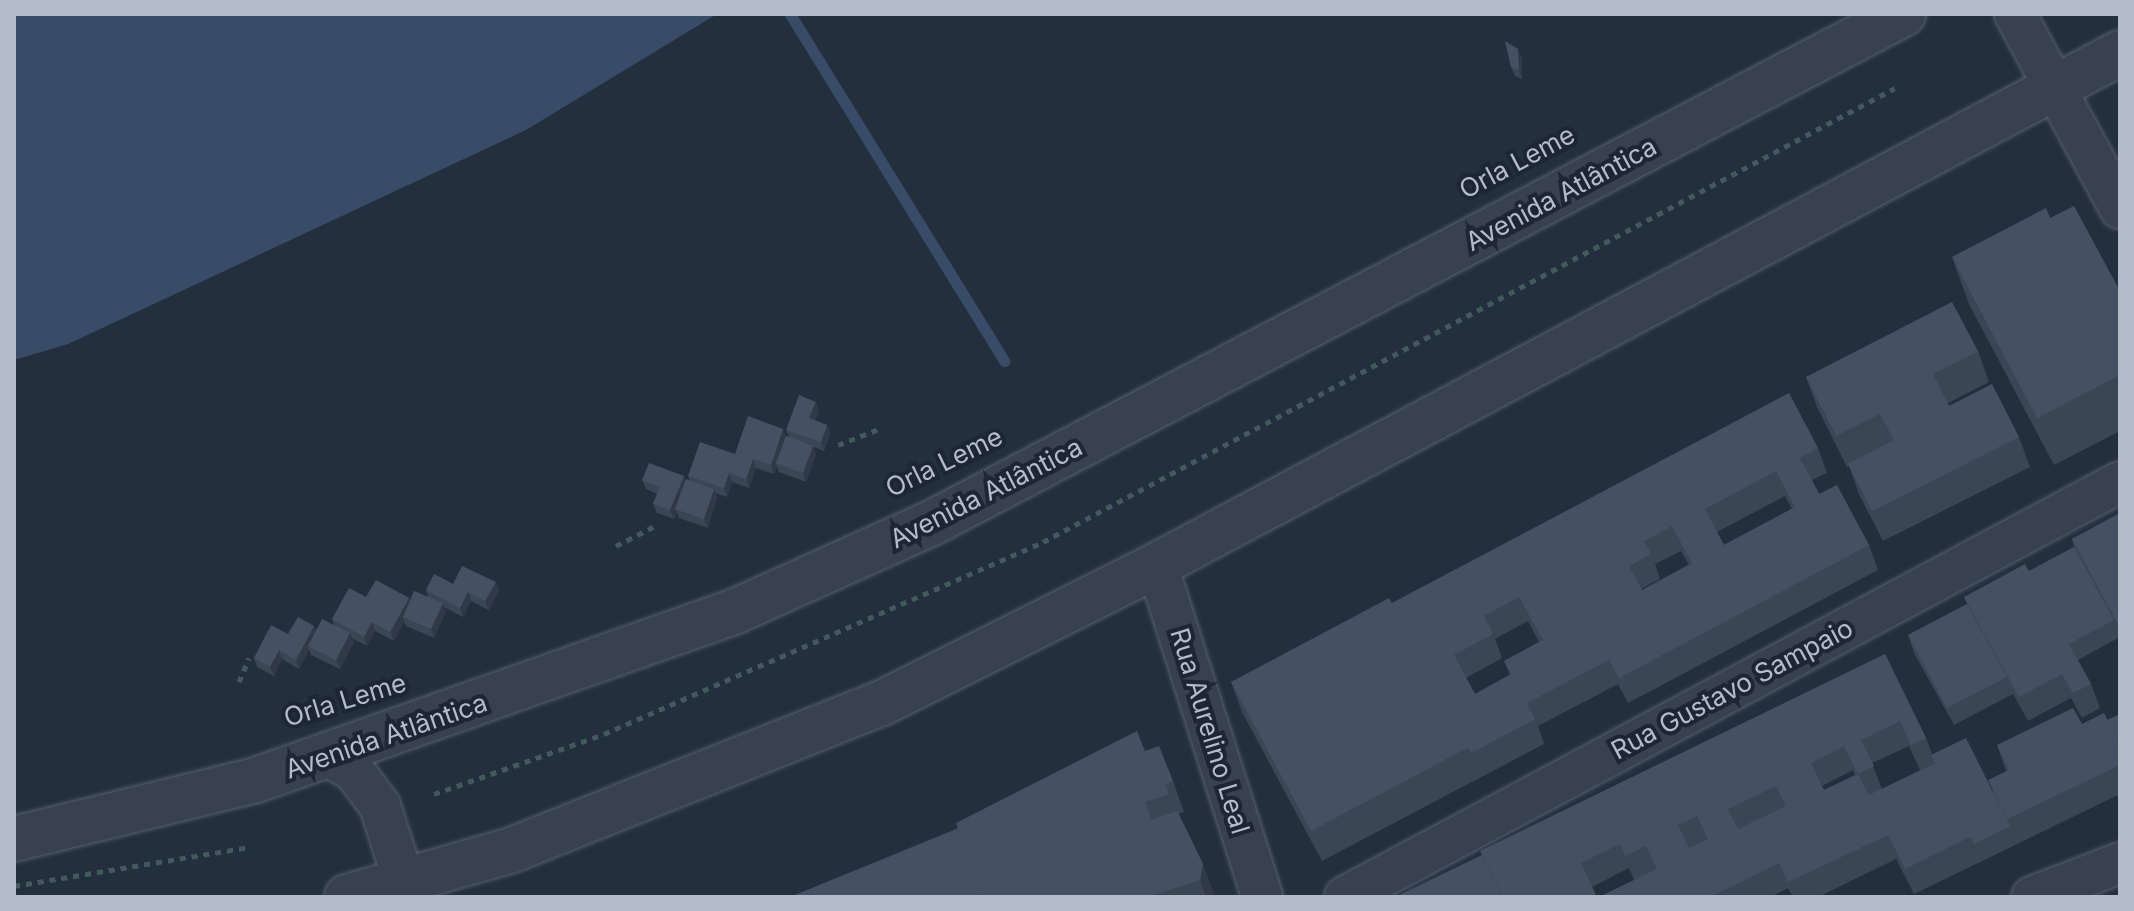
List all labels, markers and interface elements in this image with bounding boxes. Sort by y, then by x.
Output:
street label: Orla Leme [1454,119,1580,205]
street label: Avenida Atlântica [1460,131,1662,257]
street label: Orla Leme [881,420,1007,504]
street label: Avenida Atlântica [885,431,1087,555]
street label: Rua Gustavo Sampaio [1606,612,1858,766]
street label: Rua Aurelino Leal [1164,624,1256,838]
street label: Orla Leme [280,667,410,733]
street label: Avenida Atlântica [281,687,491,785]

